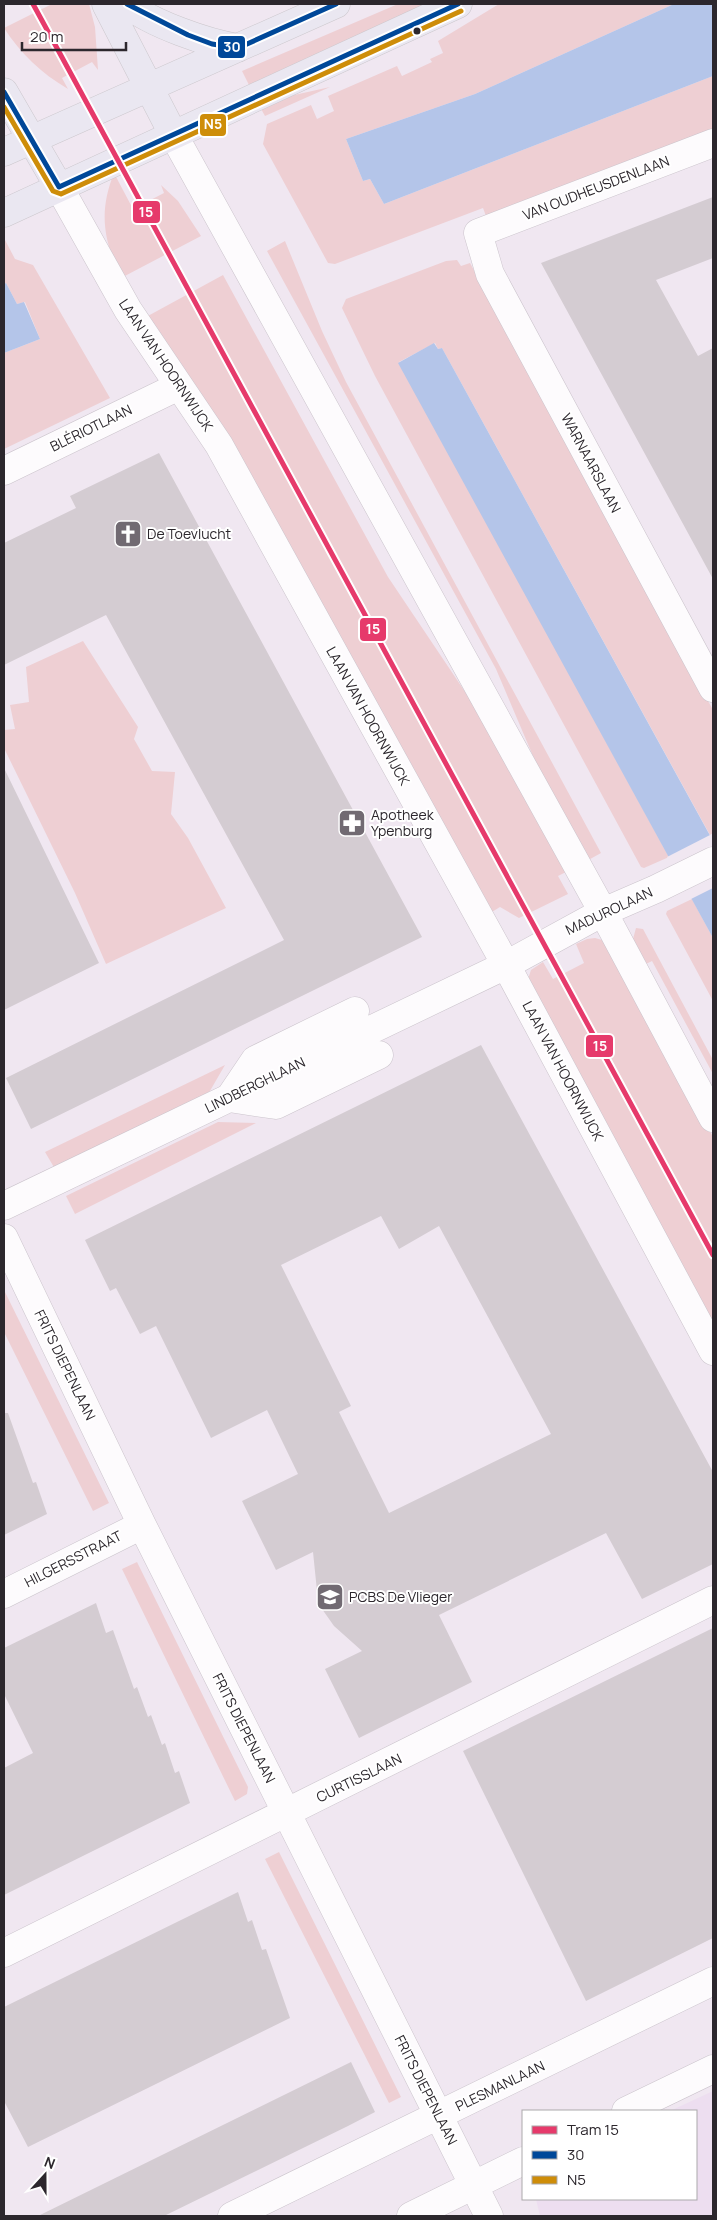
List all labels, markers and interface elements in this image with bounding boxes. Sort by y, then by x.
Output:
scale bar [22,20,126,52]
text: 20 m [30,26,63,47]
unlabelled marker [412,26,422,36]
line badge: 30 [217,35,246,59]
text: 30 [223,37,241,56]
line badge: N5 [199,113,227,137]
text: N5 [204,114,222,133]
street label: VAN OUDHEUSDENLAAN [520,151,672,224]
line badge: 15 [132,200,161,224]
text: 15 [139,202,153,221]
street label: LAAN VAN HOORNWIJCK [115,295,218,435]
street label: BLÉRIOTLAAN [47,400,135,456]
street label: WARNAARSLAAN [557,410,626,516]
church icon: De Toevlucht [113,519,143,549]
place label: De Toevlucht [147,524,232,543]
line badge: 15 [359,617,387,642]
text: 15 [366,619,380,638]
street label: LAAN VAN HOORNWIJCK [322,643,415,789]
place label: Apotheek Ypenburg [371,805,435,840]
pharmacy icon: Apotheek Ypenburg [337,808,367,838]
street label: MADUROLAAN [562,882,655,939]
street label: LAAN VAN HOORNWIJCK [518,997,609,1145]
line badge: 15 [585,1034,614,1058]
text: 15 [593,1036,607,1055]
street label: LINDBERGHLAAN [202,1052,308,1117]
street label: FRITS DIEPENLAAN [30,1306,100,1423]
street label: HILGERSSTRAAT [21,1526,125,1591]
school or university icon: PCBS De Vlieger [315,1582,345,1612]
place label: PCBS De Vlieger [349,1587,452,1606]
street label: FRITS DIEPENLAAN [209,1670,280,1786]
street label: CURTISSLAAN [313,1749,405,1806]
street label: FRITS DIEPENLAAN [391,2032,462,2148]
street label: PLESMANLAAN [452,2056,548,2115]
legend [522,2110,697,2200]
text: Tram 15 [567,2119,619,2140]
text: 30 [567,2144,584,2165]
north arrow [20,2150,70,2200]
text: N [42,2152,58,2173]
text: N5 [567,2169,586,2190]

